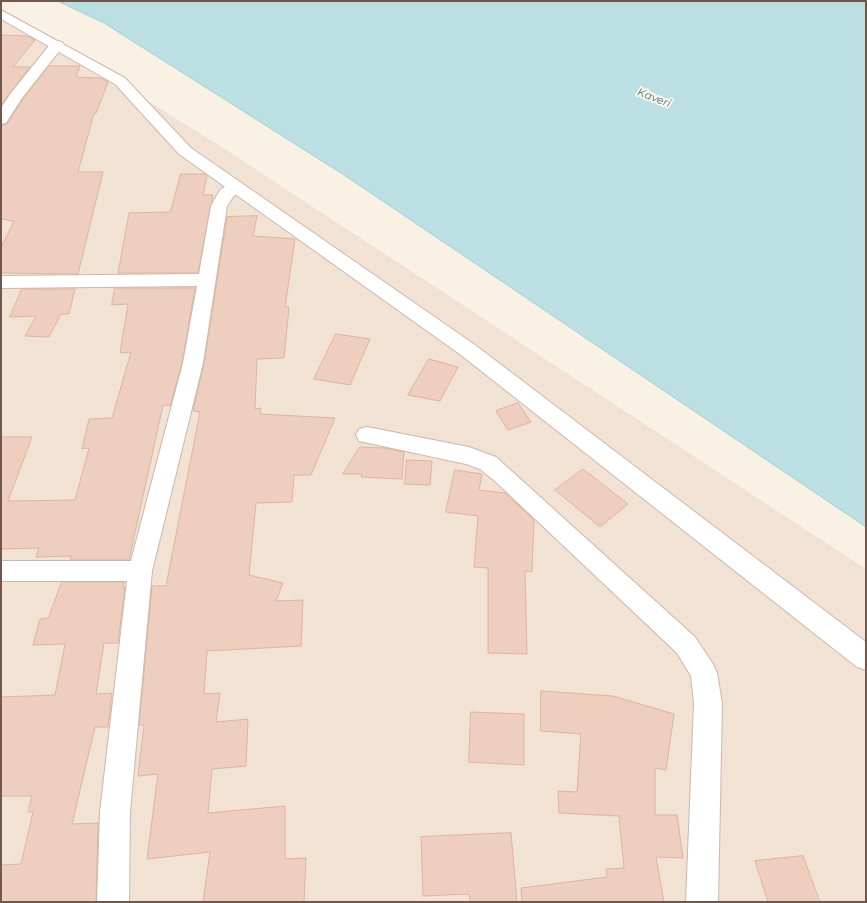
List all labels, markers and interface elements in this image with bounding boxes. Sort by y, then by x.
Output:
water label: Kaveri [635,86,673,110]

